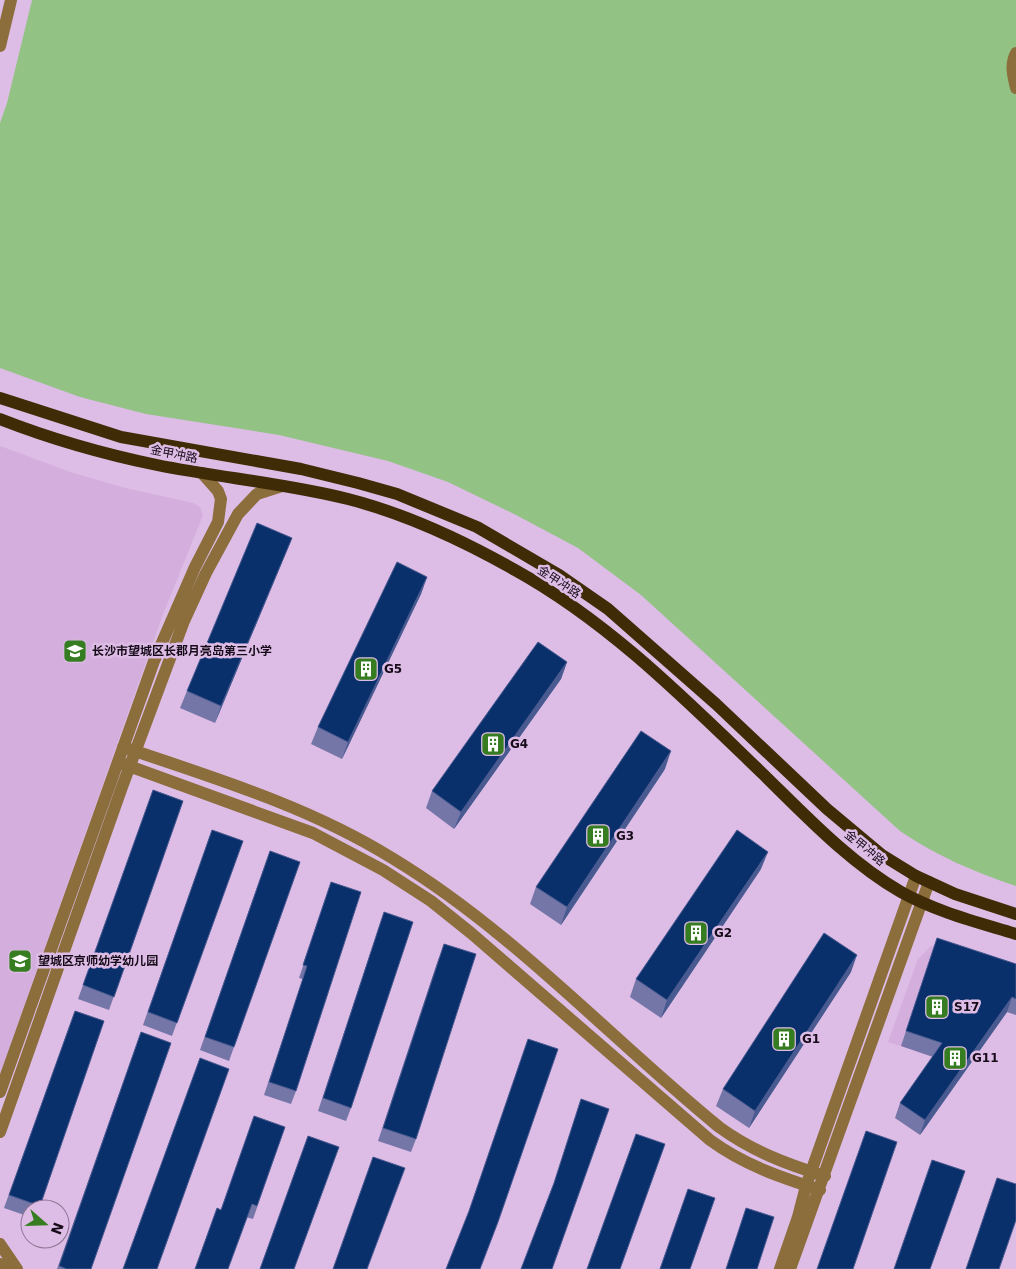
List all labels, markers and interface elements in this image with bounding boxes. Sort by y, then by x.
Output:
street label: 金甲冲路 [149,443,199,465]
street label: 金甲冲路 [535,563,583,601]
school or university icon: 长沙市望城区长郡月亮岛第三小学 [62,638,88,664]
place label: 长沙市望城区长郡月亮岛第三小学 [92,644,272,658]
building icon: G5 [353,656,379,682]
place label: G5 [384,662,402,676]
building icon: G4 [480,731,506,757]
place label: G4 [510,737,528,751]
building icon: G3 [585,823,611,849]
street label: 金甲冲路 [842,827,888,869]
place label: G3 [616,829,634,843]
building icon: G2 [683,920,709,946]
place label: G2 [714,926,732,940]
school or university icon: 望城区京师幼学幼儿园 [7,948,33,974]
place label: 望城区京师幼学幼儿园 [38,954,158,968]
building icon: S17 [924,994,950,1020]
place label: S17 [954,1000,979,1014]
building icon: G1 [771,1026,797,1052]
place label: G1 [802,1032,820,1046]
building icon: G11 [942,1045,968,1071]
place label: G11 [972,1051,999,1065]
north arrow [20,1199,70,1249]
text: N [48,1220,67,1237]

